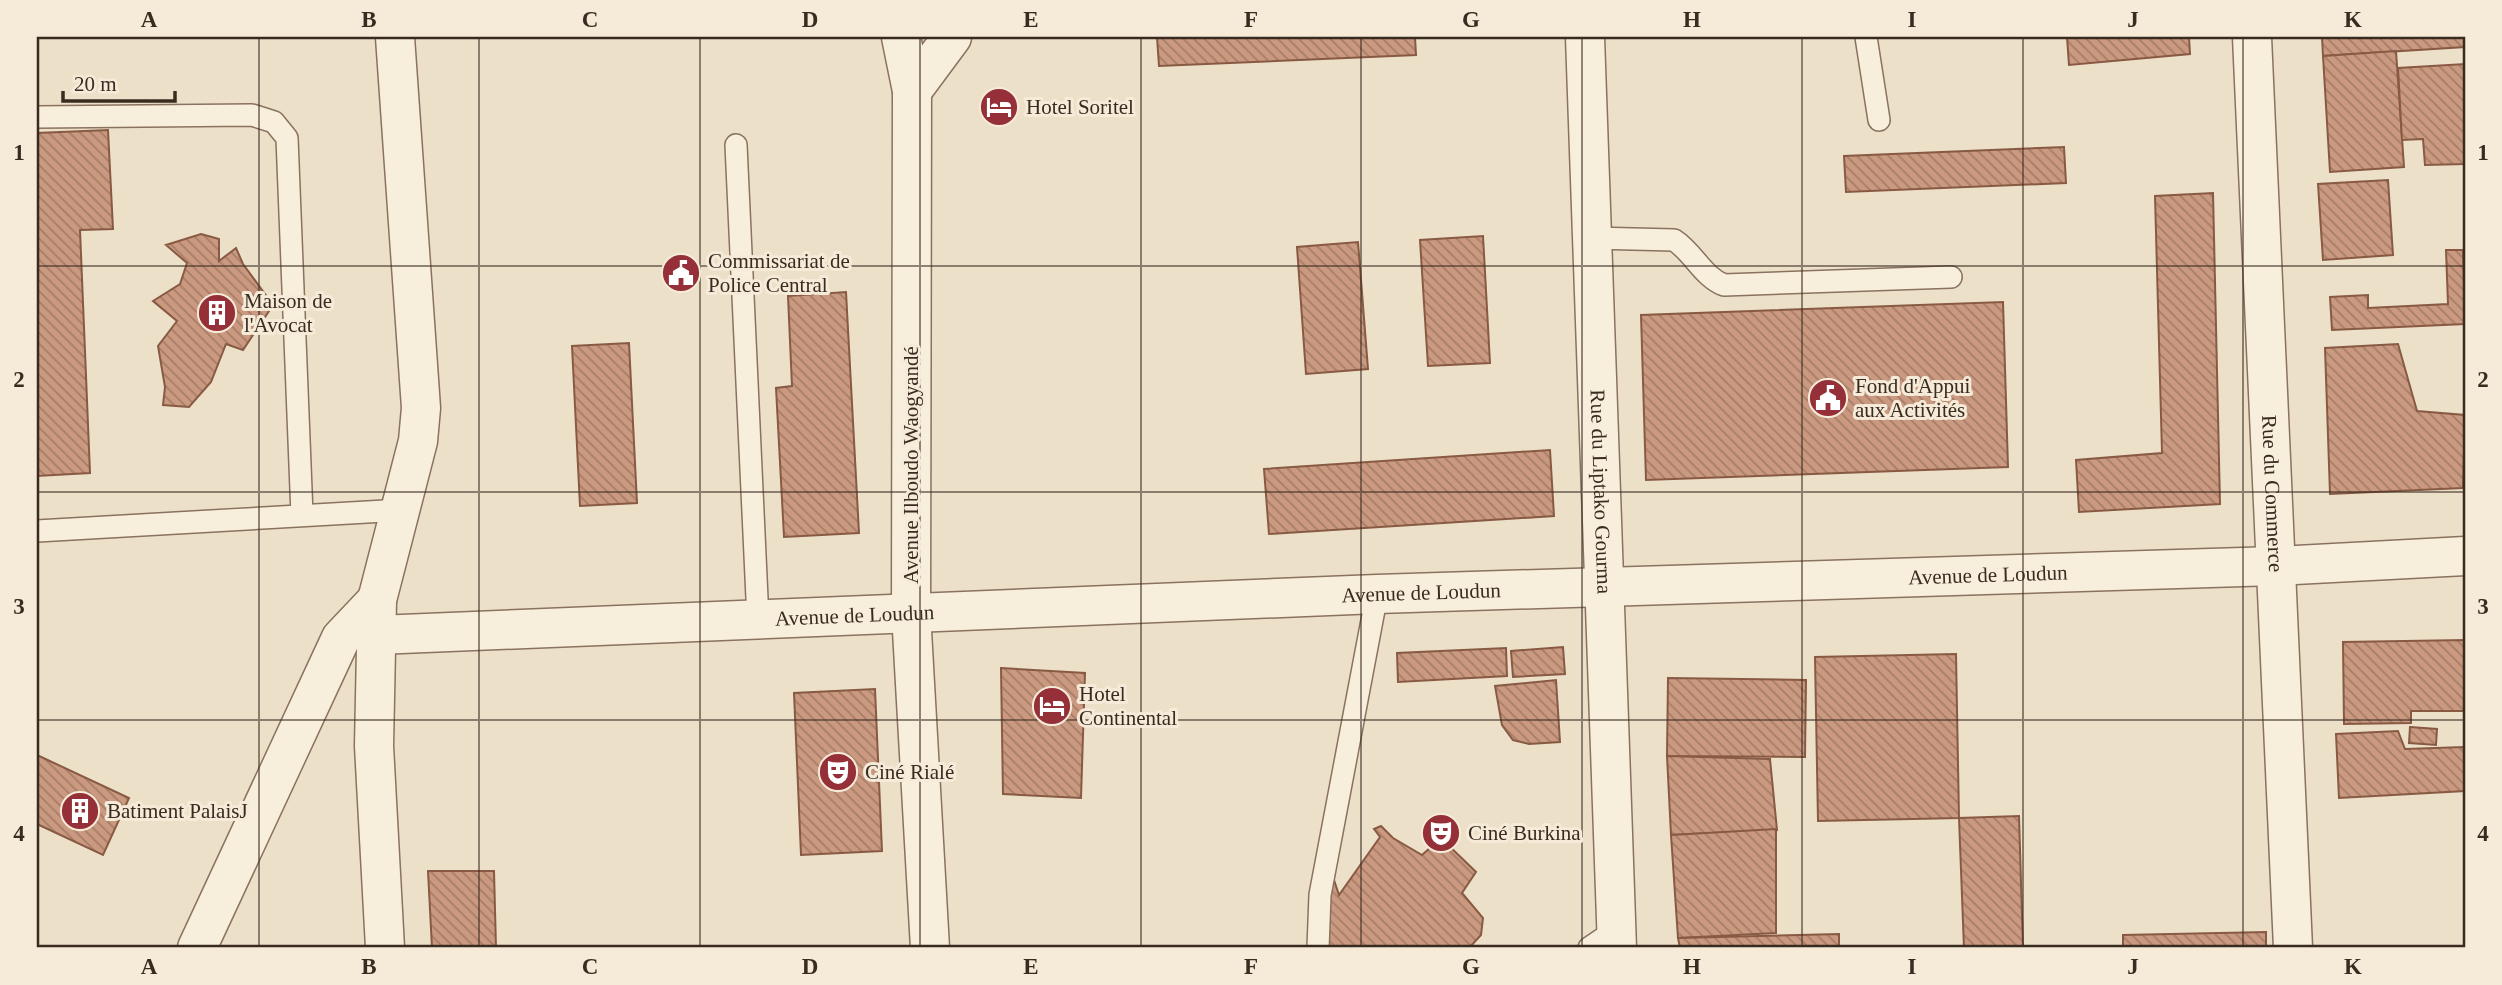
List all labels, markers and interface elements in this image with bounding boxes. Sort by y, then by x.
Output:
text: A [141,7,158,32]
text: B [361,7,377,32]
text: C [582,7,598,32]
text: D [802,7,818,32]
text: E [1023,7,1039,32]
text: F [1244,7,1258,32]
text: G [1462,7,1480,32]
text: H [1683,7,1701,32]
text: I [1908,7,1917,32]
text: J [2127,7,2139,32]
text: K [2344,7,2362,32]
scale bar [63,60,175,104]
text: 20 m [74,72,117,96]
hotel icon: Hotel Soritel [978,86,1020,128]
place label: Hotel Soritel [1026,95,1134,119]
text: 1 [13,140,25,165]
text: 1 [2477,140,2489,165]
place label: Commissariat de Police Central [708,249,850,297]
public building icon: Commissariat de Police Central [660,252,702,294]
place label: Maison de l'Avocat [244,289,332,337]
building icon: Maison de l'Avocat [196,292,238,334]
street label: Avenue Ilboudo Waogyandé [899,346,923,584]
text: 2 [13,367,25,392]
text: 2 [2477,367,2489,392]
place label: Fond d'Appui aux Activités [1855,374,1970,422]
public building icon: Fond d'Appui aux Activités [1807,377,1849,419]
street label: Rue du Liptako Gourma [1585,389,1617,595]
street label: Rue du Commerce [2257,414,2288,573]
street label: Avenue de Loudun [1908,560,2068,589]
street label: Avenue de Loudun [1341,578,1502,607]
text: 3 [13,594,25,619]
text: 3 [2477,594,2489,619]
street label: Avenue de Loudun [774,600,935,631]
place label: Hotel Continental [1079,682,1177,730]
hotel icon: Hotel Continental [1031,685,1073,727]
theatre icon: Ciné Rialé [817,751,859,793]
place label: Ciné Rialé [865,760,954,784]
building icon: Batiment PalaisJ [59,790,101,832]
place label: Batiment PalaisJ [107,799,248,823]
theatre icon: Ciné Burkina [1420,812,1462,854]
text: 4 [13,821,25,846]
place label: Ciné Burkina [1468,821,1581,845]
text: 4 [2477,821,2489,846]
text: A [141,954,158,979]
text: B [361,954,377,979]
text: C [582,954,598,979]
text: D [802,954,818,979]
text: E [1023,954,1039,979]
text: F [1244,954,1258,979]
text: G [1462,954,1480,979]
text: H [1683,954,1701,979]
text: I [1908,954,1917,979]
text: J [2127,954,2139,979]
text: K [2344,954,2362,979]

